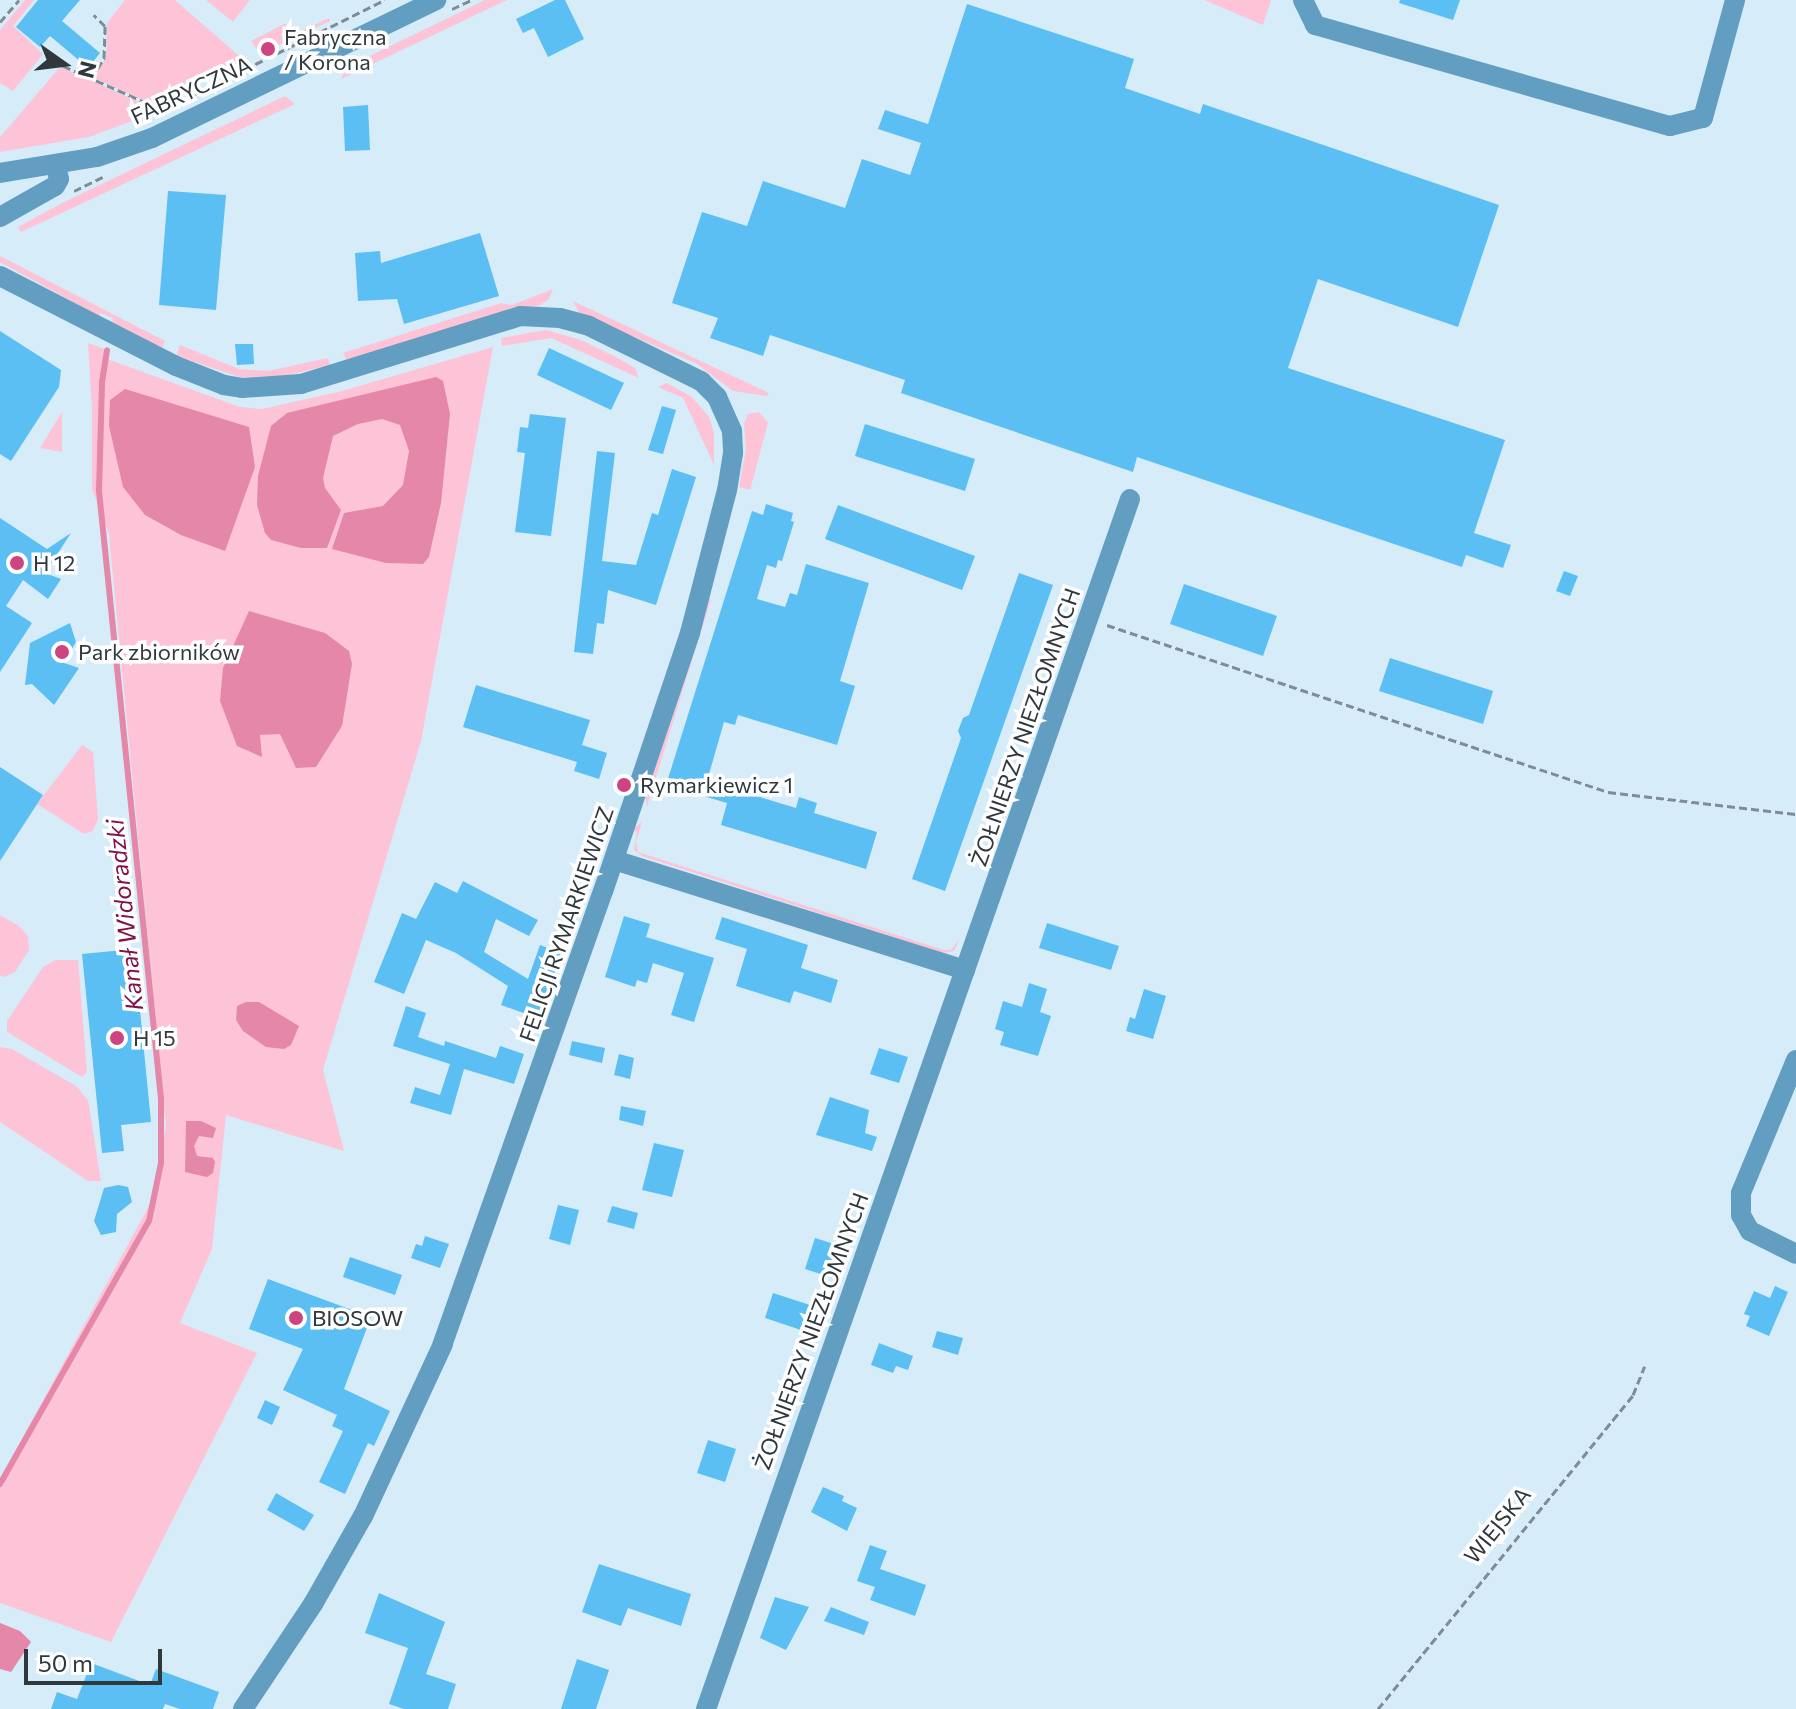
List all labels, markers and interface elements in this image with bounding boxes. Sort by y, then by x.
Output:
place label: Fabryczna / Korona [284,23,386,74]
north arrow [24,24,104,104]
marker: Fabryczna / Korona [259,40,277,58]
street label: FABRYCZNA [126,50,256,130]
text: N [73,59,103,81]
place label: H 12 [33,550,75,576]
marker: H 12 [8,554,26,572]
street label: ŻOŁNIERZY NIEZŁOMNYCH [965,584,1085,870]
place label: Park zbiorników [78,639,240,665]
marker: Park zbiorników [53,643,71,661]
place label: Rymarkiewicz 1 [640,772,793,798]
marker: Rymarkiewicz 1 [615,776,633,794]
street label: FELICJI RYMARKIEWICZ [513,803,619,1045]
water label: Kanał Widoradzki [100,818,148,1012]
place label: H 15 [133,1025,176,1051]
marker: H 15 [108,1029,126,1047]
street label: ŻOŁNIERZY NIEZŁOMNYCH [749,1189,873,1473]
place label: BIOSOW [312,1305,403,1331]
marker: BIOSOW [287,1309,305,1327]
street label: WIEJSKA [1458,1481,1536,1569]
scale bar [28,1633,166,1683]
text: 50 m [38,1648,93,1677]

